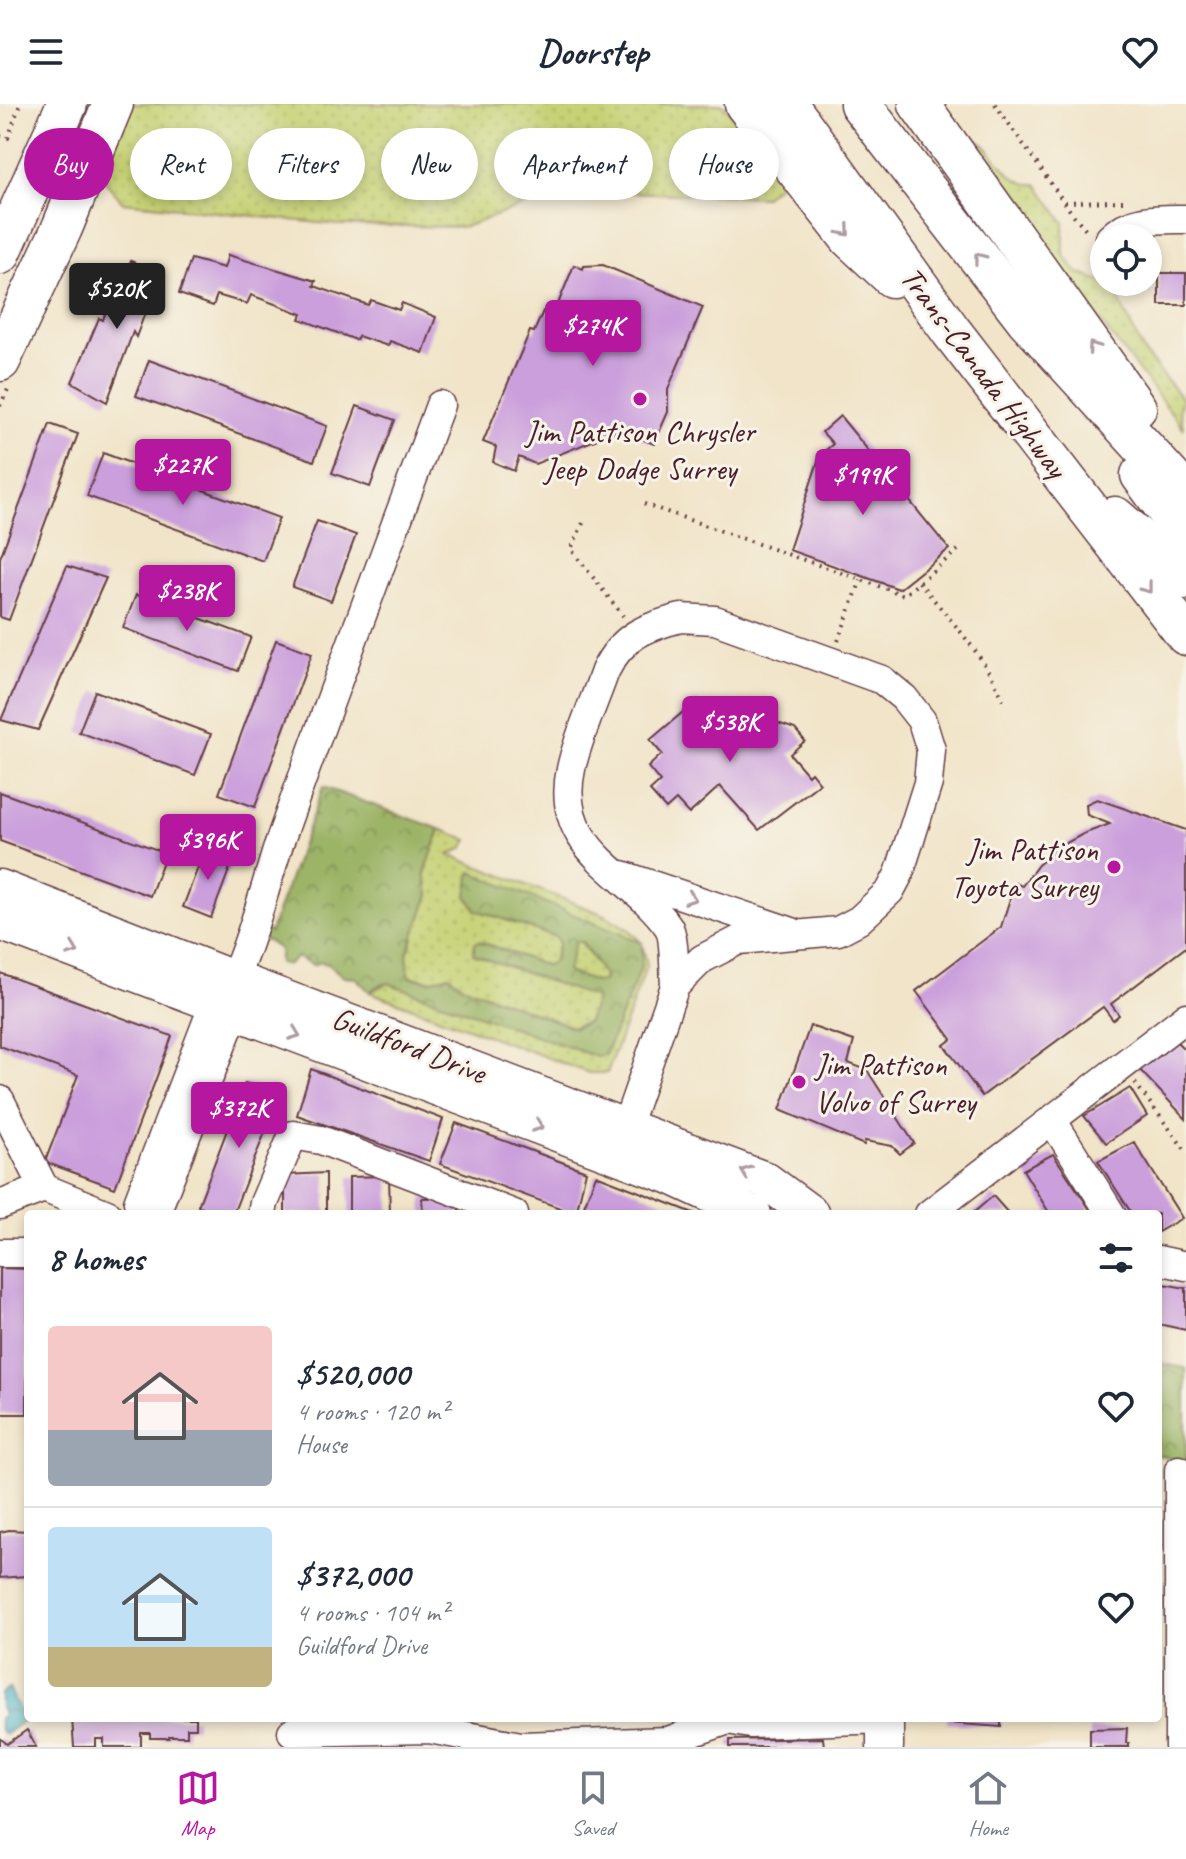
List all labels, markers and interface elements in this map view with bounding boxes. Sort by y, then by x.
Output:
text: Doorstep [538,29,648,75]
icon: menu [24,30,68,74]
icon: heart [1118,30,1162,74]
chip: Buy [24,128,114,200]
chip: Rent [130,128,232,200]
chip: Filters [248,128,365,200]
chip: New [381,128,478,200]
chip: Apartment [494,128,653,200]
chip: House [669,128,779,200]
one-way arrow [835,222,850,236]
map controls [1090,224,1162,296]
button: locate [1090,224,1162,296]
one-way arrow [975,253,989,267]
street label: Trans-Canada Highway [891,258,1079,488]
pin: $520K [61,263,173,331]
text: $520K [87,272,147,305]
pin: $274K [537,300,649,368]
text: $274K [563,309,623,342]
one-way arrow [1088,341,1103,355]
marker: Jim Pattison Chrysler Jeep Dodge Surrey [631,390,649,408]
place label: Jim Pattison Chrysler Jeep Dodge Surrey [523,411,757,489]
pin: $227K [127,439,239,507]
text: $227K [153,448,213,481]
pin: $199K [807,449,919,517]
text: $199K [833,458,893,491]
pin: $238K [131,565,243,633]
text: $238K [157,574,217,607]
one-way arrow [1137,578,1152,593]
pin: $538K [674,696,786,764]
text: $538K [700,705,760,738]
pin: $396K [152,814,264,882]
text: $396K [178,823,238,856]
place label: Jim Pattison Toyota Surrey [950,829,1100,907]
marker: Jim Pattison Toyota Surrey [1105,858,1123,876]
one-way arrow [683,888,697,904]
one-way arrow [65,940,79,957]
street label: Guildford Drive [326,997,494,1094]
one-way arrow [287,1024,301,1041]
place label: Jim Pattison Volvo of Surrey [813,1044,979,1122]
marker: Jim Pattison Volvo of Surrey [790,1073,808,1091]
pin: $372K [183,1082,295,1150]
text: $372K [209,1091,269,1124]
one-way arrow [530,1116,544,1133]
one-way arrow [739,1165,753,1182]
icon: filters [1094,1236,1138,1280]
text: 8 homes [48,1237,144,1280]
text: $520,000 [296,1352,409,1395]
icon: home [112,1358,208,1454]
icon: heart [1094,1384,1138,1428]
text: 4 rooms · 120 m² [296,1395,448,1428]
text: House [296,1428,347,1461]
text: $372,000 [296,1553,410,1596]
icon: home [112,1559,208,1655]
icon: heart [1094,1585,1138,1629]
text: 4 rooms · 104 m² [296,1596,448,1629]
text: Guildford Drive [296,1629,427,1662]
tab: Map [176,1766,220,1842]
tab: Saved [571,1766,615,1842]
tab: Home [966,1766,1010,1842]

